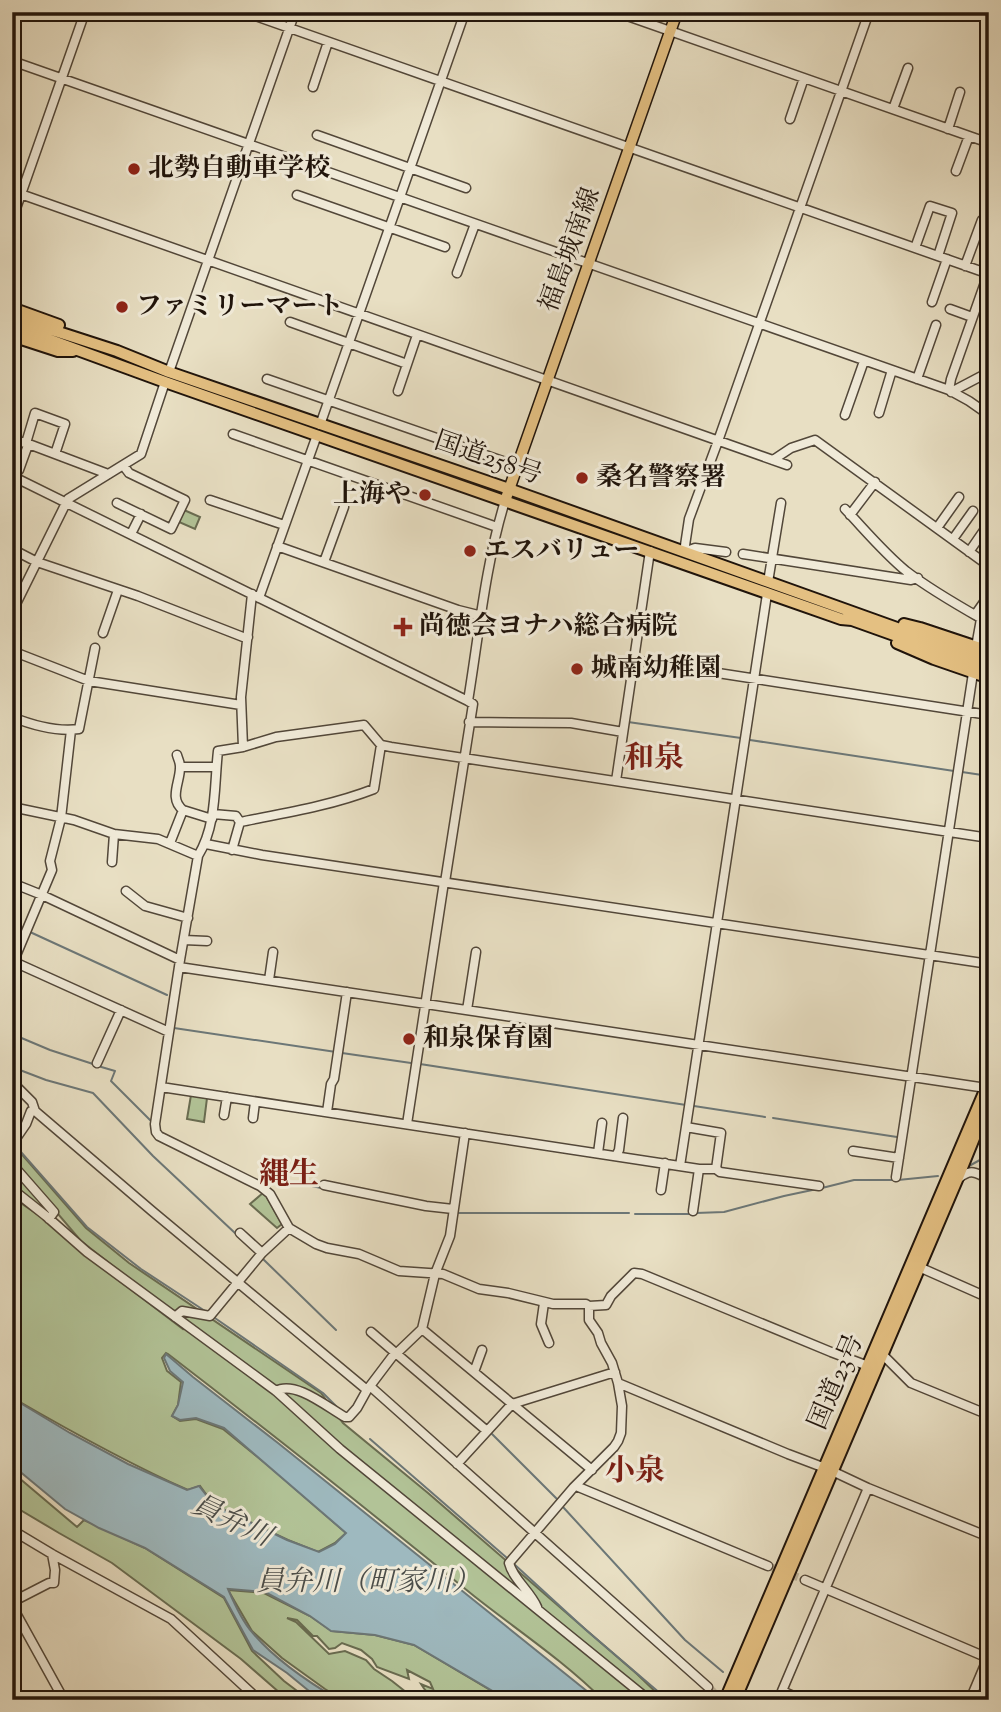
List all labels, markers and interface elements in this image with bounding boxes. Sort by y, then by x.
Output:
place label: 北勢自動車学校 [148,151,330,188]
marker: 北勢自動車学校 [126,161,142,177]
street label: 福島城南線 [531,183,611,317]
place label: ファミリーマート [136,289,343,326]
marker: ファミリーマート [114,299,130,315]
street label: 国道258号 [429,423,547,495]
place label: 桑名警察署 [596,460,726,497]
marker: 桑名警察署 [574,470,590,486]
place label: 上海や [333,477,411,514]
marker: 上海や [417,487,433,503]
place label: エスバリュー [484,533,639,570]
marker: エスバリュー [462,543,478,559]
place label: 尚徳会ヨナハ総合病院 [419,609,677,646]
marker: 尚徳会ヨナハ総合病院 [393,617,413,637]
place label: 城南幼稚園 [591,651,721,688]
marker: 城南幼稚園 [569,661,585,677]
district label: 和泉 [624,738,684,781]
place label: 和泉保育園 [423,1021,553,1058]
marker: 和泉保育園 [401,1031,417,1047]
district label: 縄生 [259,1154,319,1197]
street label: 国道23号 [800,1328,874,1436]
district label: 小泉 [605,1451,665,1494]
water label: 員弁川 [184,1486,280,1559]
water label: 員弁川（町家川） [256,1563,480,1603]

